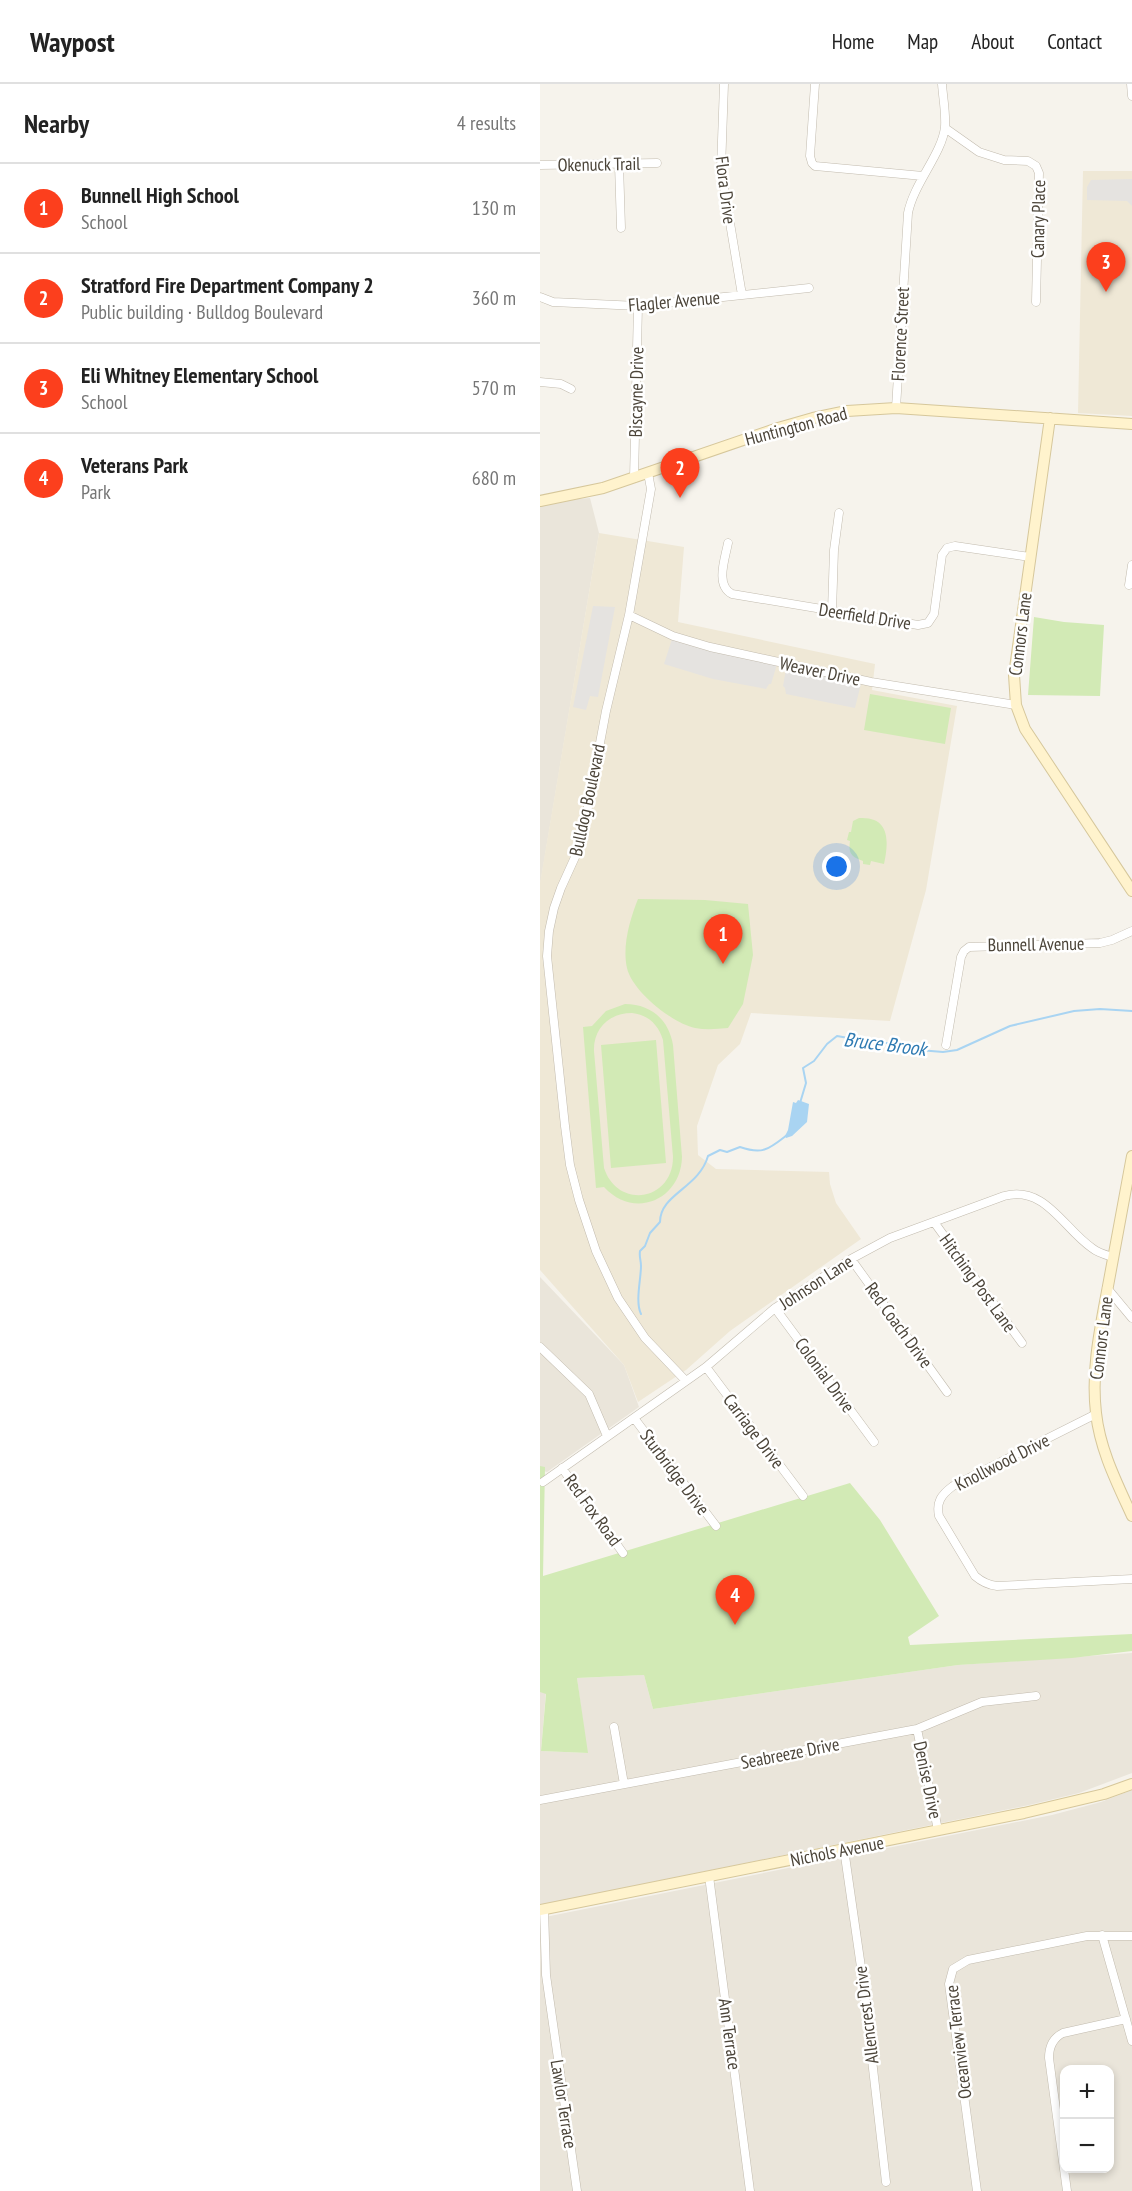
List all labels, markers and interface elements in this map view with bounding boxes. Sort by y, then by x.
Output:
text: Waypost [30,23,115,60]
text: Home [832,28,874,55]
text: Map [907,28,938,55]
text: About [971,28,1014,55]
text: Contact [1047,28,1102,55]
text: Nearby [24,107,89,140]
text: 4 results [457,110,516,136]
street label: Okenuck Trail [557,152,641,176]
street label: Flora Drive [710,155,742,225]
street label: Canary Place [1026,180,1050,258]
text: Bunnell High School [81,181,239,209]
text: 1 [39,195,48,221]
text: 130 m [472,195,516,221]
text: School [81,209,127,235]
pin: 3 [1086,242,1126,292]
text: Stratford Fire Department Company 2 [81,271,374,299]
text: 2 [39,285,48,311]
text: 360 m [472,285,516,311]
street label: Flagler Avenue [627,286,721,316]
street label: Florence Street [886,286,914,382]
text: Public building · Bulldog Boulevard [81,299,323,325]
street label: Biscayne Drive [624,346,648,438]
text: Eli Whitney Elementary School [81,361,318,389]
text: 3 [39,375,48,401]
text: 570 m [472,375,516,401]
text: School [81,389,127,415]
street label: Huntington Road [742,401,850,451]
pin: 2 [660,448,700,498]
text: Veterans Park [81,451,188,479]
text: 4 [39,465,48,491]
text: 680 m [472,465,516,491]
text: Park [81,479,111,505]
street label: Connors Lane [1003,591,1037,677]
street label: Deerfield Drive [817,597,913,635]
street label: Weaver Drive [778,651,862,691]
street label: Bulldog Boulevard [564,742,610,858]
your location [822,852,851,881]
pin: 1 [704,914,742,964]
street label: Bunnell Avenue [987,932,1085,956]
water label: Bruce Brook [842,1026,930,1062]
street label: Hitching Post Lane [935,1229,1021,1337]
street label: Johnson Lane [774,1250,857,1315]
street label: Red Coach Drive [860,1278,938,1372]
street label: Connors Lane [1084,1295,1118,1381]
street label: Colonial Drive [790,1333,860,1417]
street label: Carriage Drive [718,1389,790,1473]
street label: Sturbridge Drive [635,1425,715,1519]
street label: Knollwood Drive [951,1428,1053,1496]
street label: Red Fox Road [559,1470,627,1550]
pin: 4 [716,1576,754,1625]
street label: Seabreeze Drive [739,1732,841,1774]
street label: Denise Drive [909,1739,947,1821]
street label: Nichols Avenue [788,1831,886,1871]
street label: Allencrest Drive [849,1965,883,2065]
street label: Oceanview Terrace [940,1984,976,2100]
street label: Ann Terrace [714,1997,746,2071]
street label: Lawlor Terrace [546,2058,582,2150]
map controls [1060,2065,1114,2173]
button: + [1060,2065,1114,2119]
button: − [1060,2119,1114,2173]

